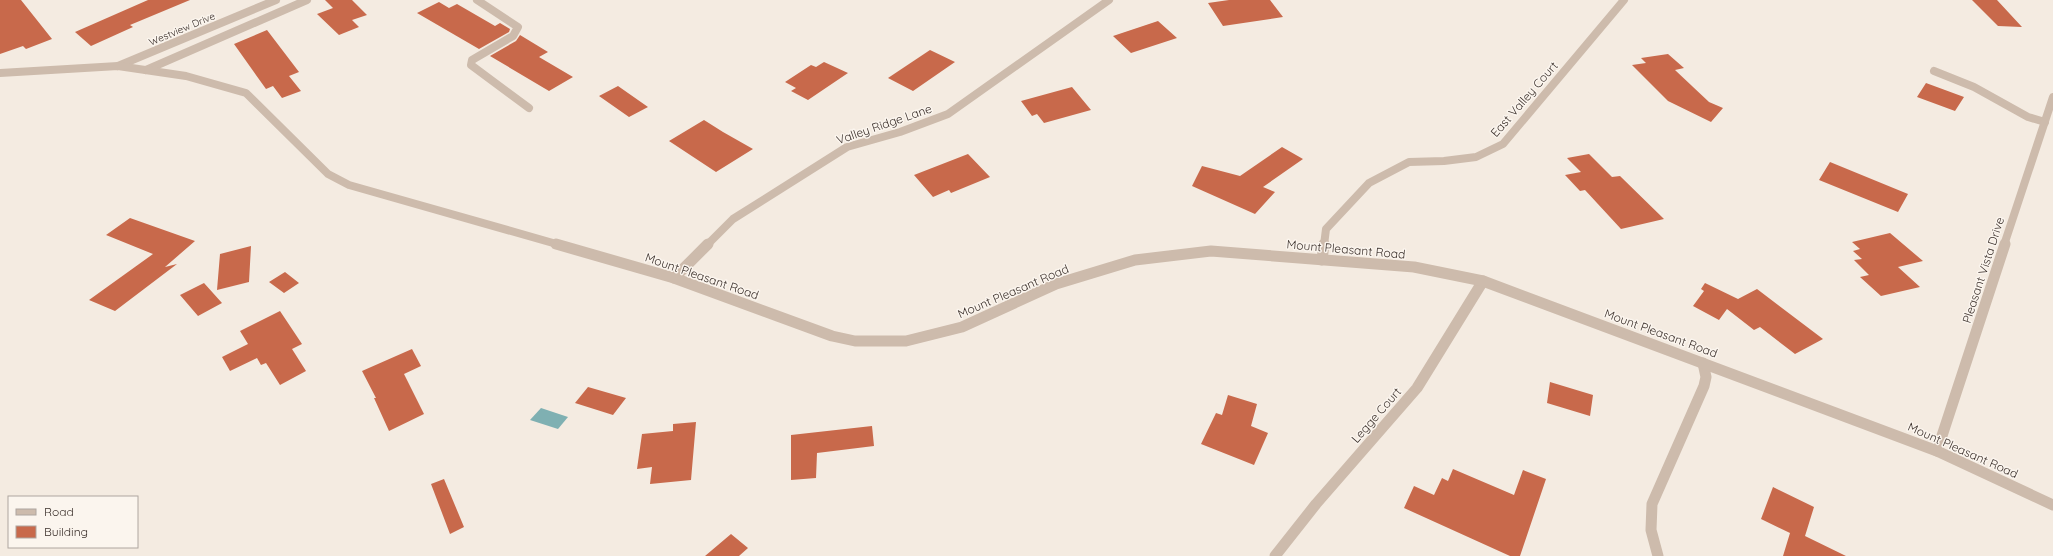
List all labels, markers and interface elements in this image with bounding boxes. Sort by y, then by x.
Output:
street label: Westview Drive [147,9,217,49]
street label: East Valley Court [1487,58,1561,140]
street label: Valley Ridge Lane [834,101,934,147]
street label: Pleasant Vista Drive [1959,215,2007,325]
street label: Mount Pleasant Road [1286,236,1406,262]
street label: Mount Pleasant Road [643,249,761,303]
street label: Mount Pleasant Road [955,261,1071,321]
street label: Mount Pleasant Road [1602,306,1720,360]
street label: Legge Court [1348,384,1404,446]
street label: Mount Pleasant Road [1905,419,2021,481]
legend [8,496,138,548]
text: Road [44,504,74,519]
text: Building [44,524,88,539]

